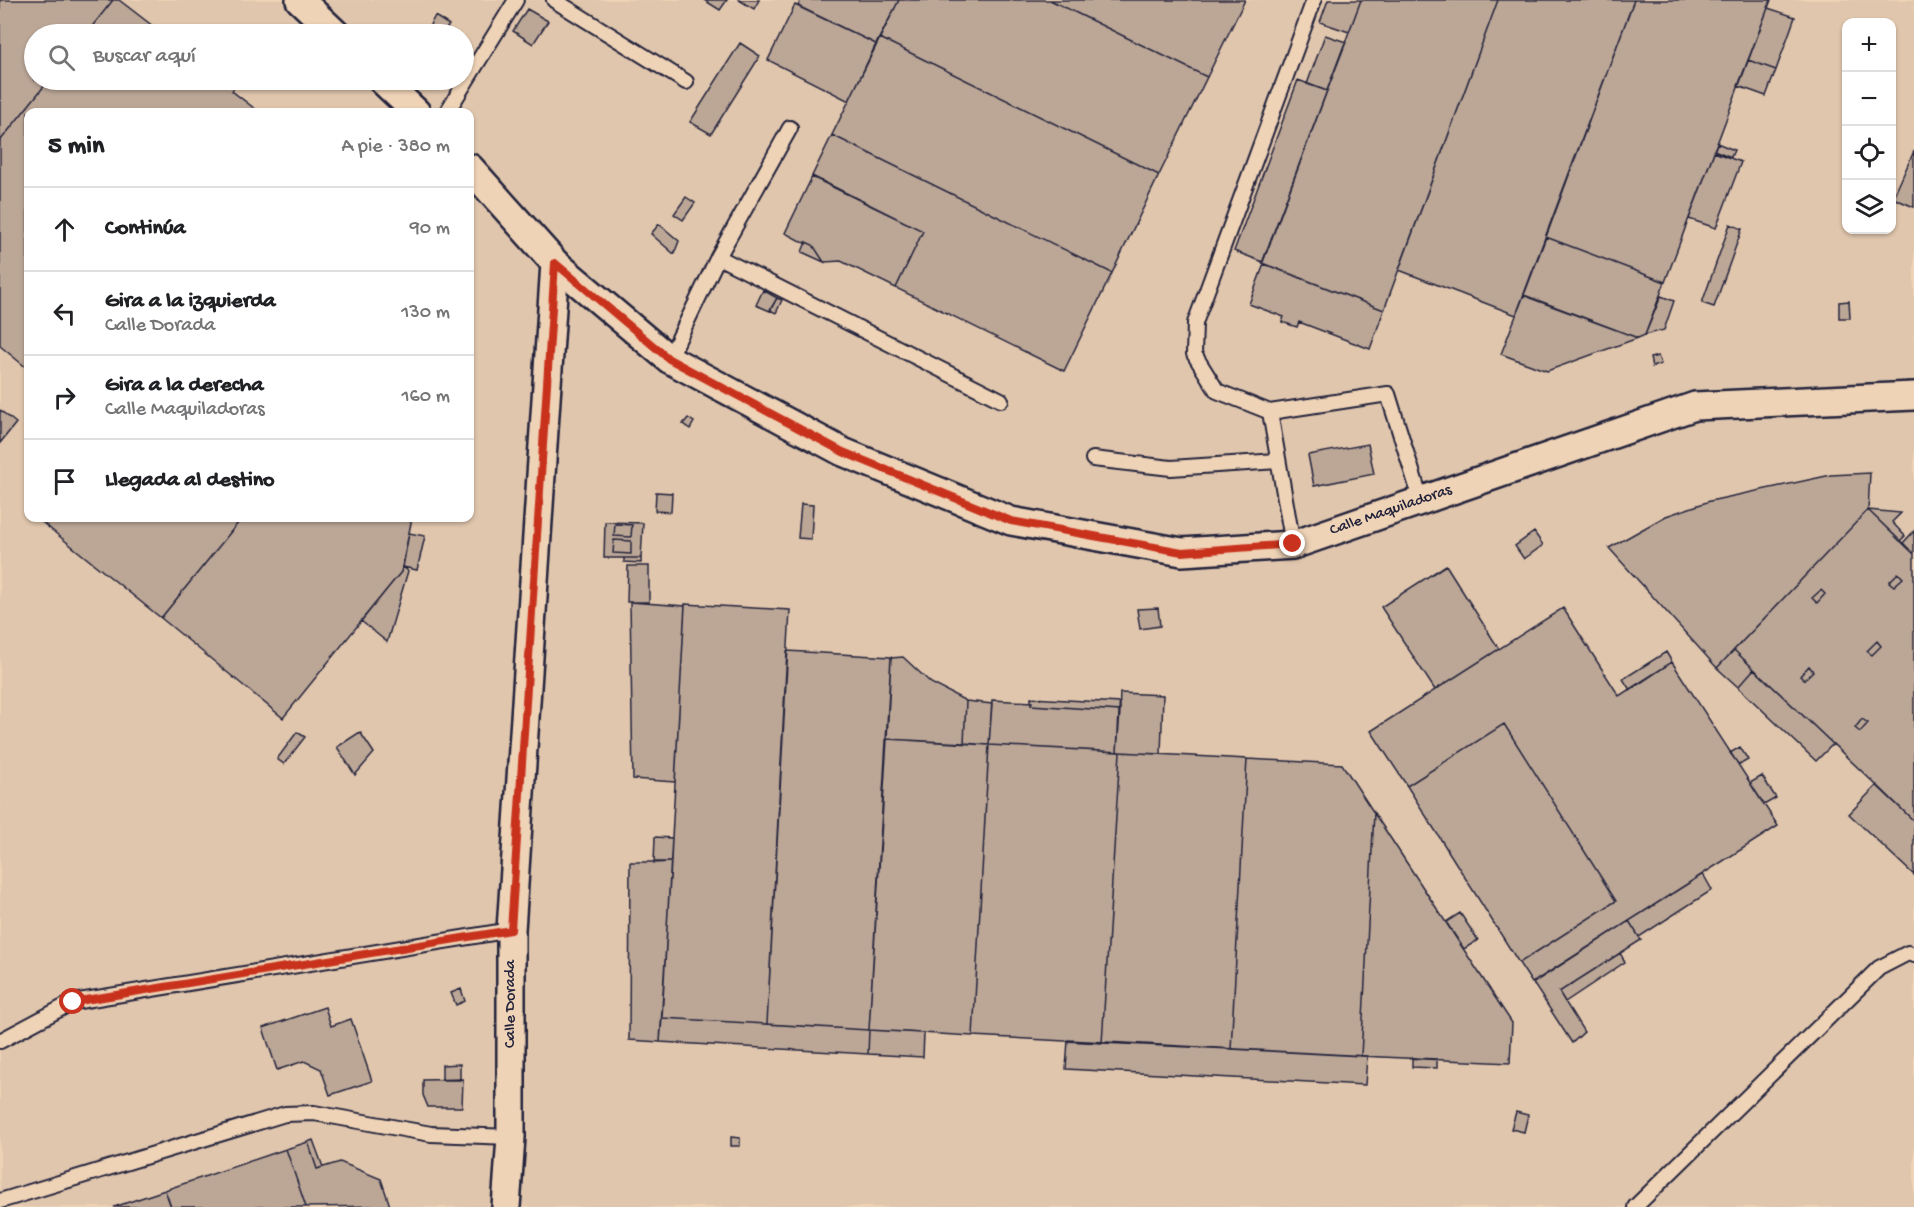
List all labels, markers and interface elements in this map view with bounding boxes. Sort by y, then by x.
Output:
map controls [1842,18,1896,234]
button: + [1842,18,1896,72]
search box [24,24,474,90]
icon: search [45,41,78,74]
text: Buscar aquí [93,44,196,70]
button: − [1842,72,1896,126]
button: locate [1842,126,1896,180]
text: 5 min [48,132,104,163]
text: A pie · 380 m [342,136,450,159]
button: layers [1842,180,1896,234]
icon: ahead [48,213,81,246]
text: Continúa [105,216,186,242]
text: 90 m [410,218,450,241]
text: Gira a la izquierda [105,289,276,315]
icon: left [48,297,81,330]
text: 130 m [401,302,450,325]
text: Calle Dorada [105,315,215,338]
text: Gira a la derecha [105,373,263,399]
icon: right [48,381,81,414]
text: 160 m [401,386,450,409]
text: Calle Maquiladoras [105,399,265,422]
icon: arrive [48,465,81,498]
text: Llegada al destino [105,468,275,494]
street label: Calle Maquiladoras [1328,481,1456,541]
route end [1279,530,1305,556]
street label: Calle Dorada [502,959,521,1048]
route start [59,988,85,1014]

